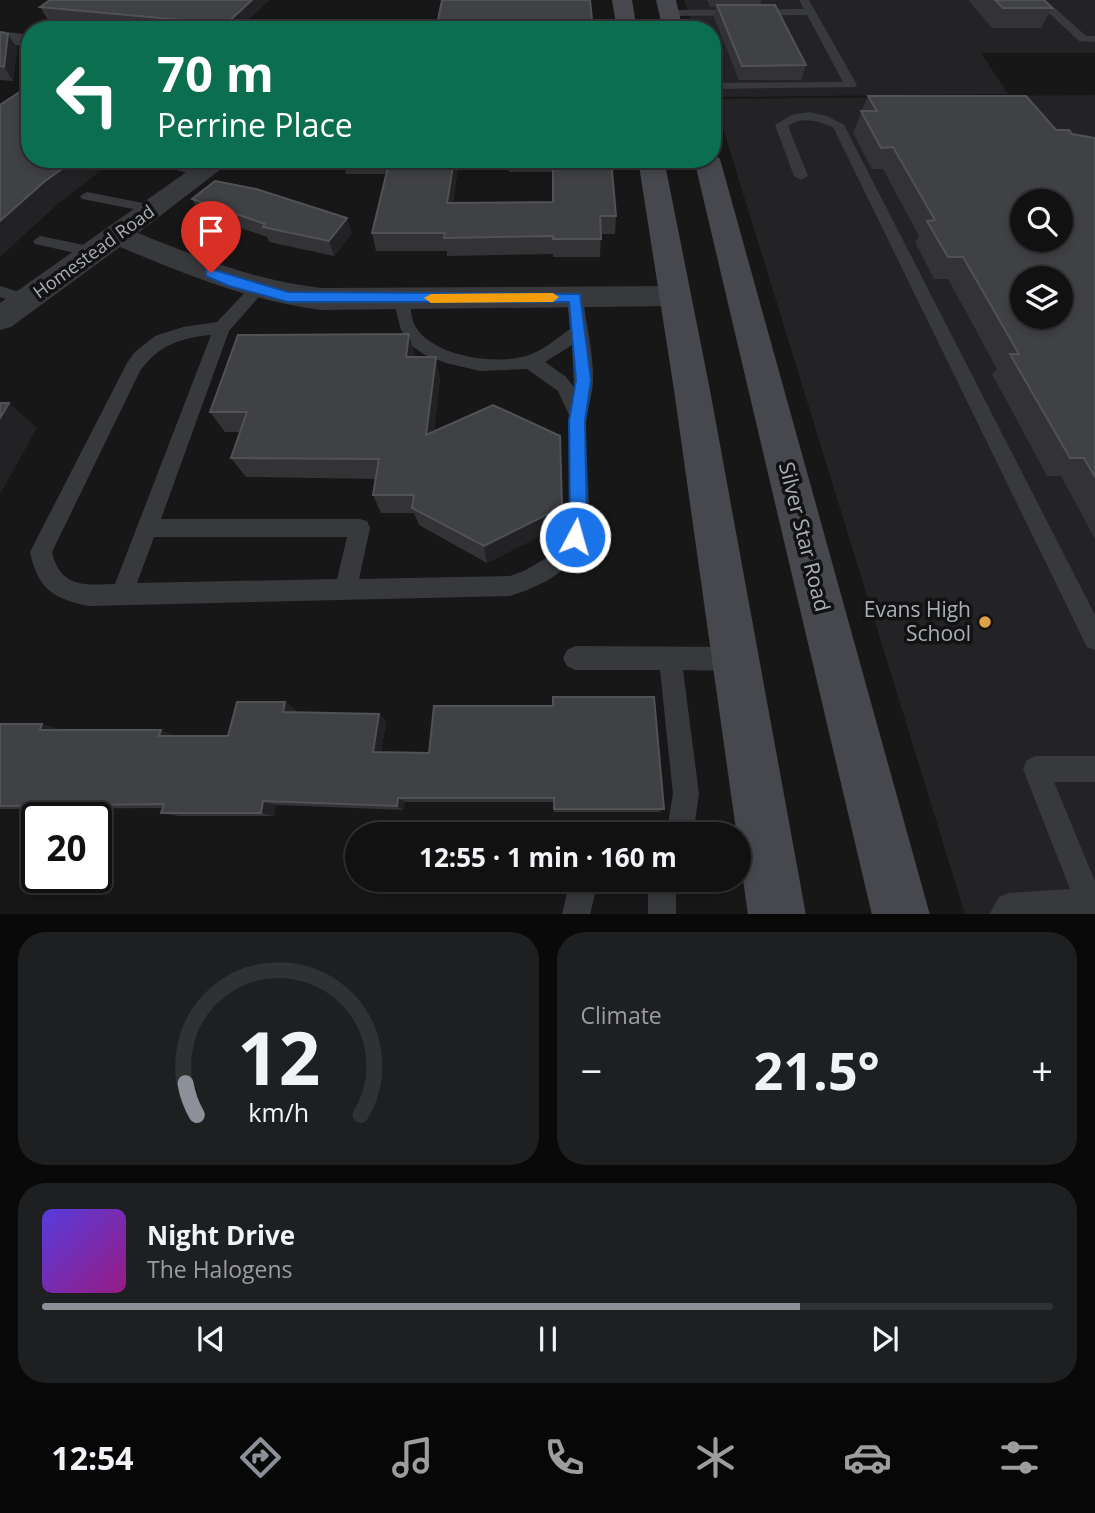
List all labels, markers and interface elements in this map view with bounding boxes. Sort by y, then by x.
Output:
text: 70 m [157,40,274,106]
icon: left [42,49,133,140]
text: Perrine Place [157,103,353,146]
map controls [1010,189,1073,329]
button: search [1010,189,1073,252]
street label: Homestead Road [28,199,159,303]
pin [181,201,241,273]
icon: arrive [192,212,230,250]
button: layers [1010,266,1073,329]
street label: Silver Star Road [773,459,837,615]
position arrow [538,500,612,574]
place label: Evans High School [864,595,971,647]
marker: Evans High School [977,614,993,630]
speed limit sign: 20 [21,802,112,893]
text: 12:55 · 1 min · 160 m [419,839,677,875]
text: Climate [581,999,662,1031]
text: 12 [237,1007,320,1106]
text: 21.5° [754,1034,880,1105]
text: − [581,1044,602,1096]
text: + [1031,1044,1053,1096]
text: km/h [248,1094,309,1128]
text: Night Drive [147,1217,295,1253]
text: The Halogens [147,1253,293,1285]
icon: previous [192,1320,230,1358]
icon: pause [529,1320,567,1358]
icon: next [866,1320,904,1358]
icon: directions [236,1433,285,1482]
icon: music [388,1433,437,1482]
icon: phone [540,1433,589,1482]
icon: climate [691,1433,740,1482]
icon: car [843,1433,892,1482]
icon: filters [995,1433,1044,1482]
text: 12:54 [51,1436,134,1479]

